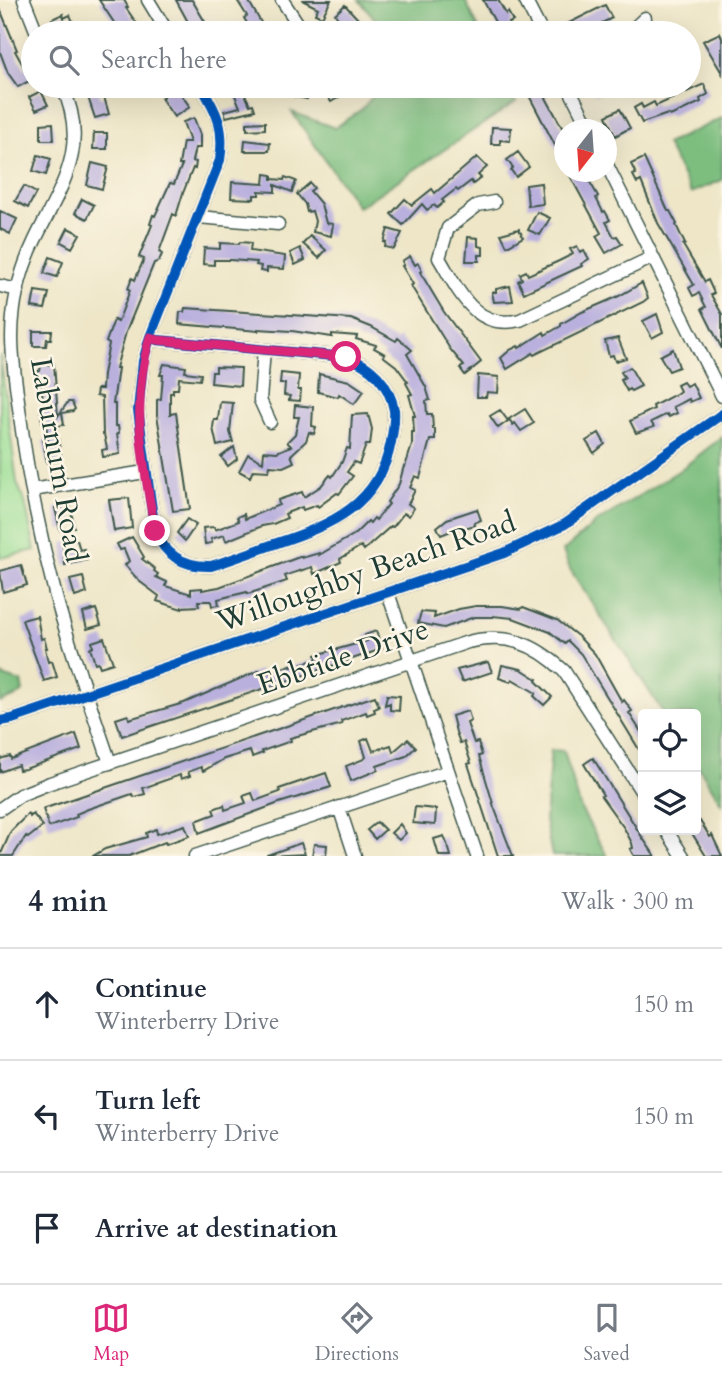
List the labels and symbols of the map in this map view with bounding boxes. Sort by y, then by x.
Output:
north arrow [554,119,617,182]
route start [330,341,361,372]
street label: Laburnum Road [20,354,96,566]
street label: Willoughby Beach Road [210,502,521,643]
route end [139,515,170,546]
street label: Ebbtide Drive [252,609,434,705]

